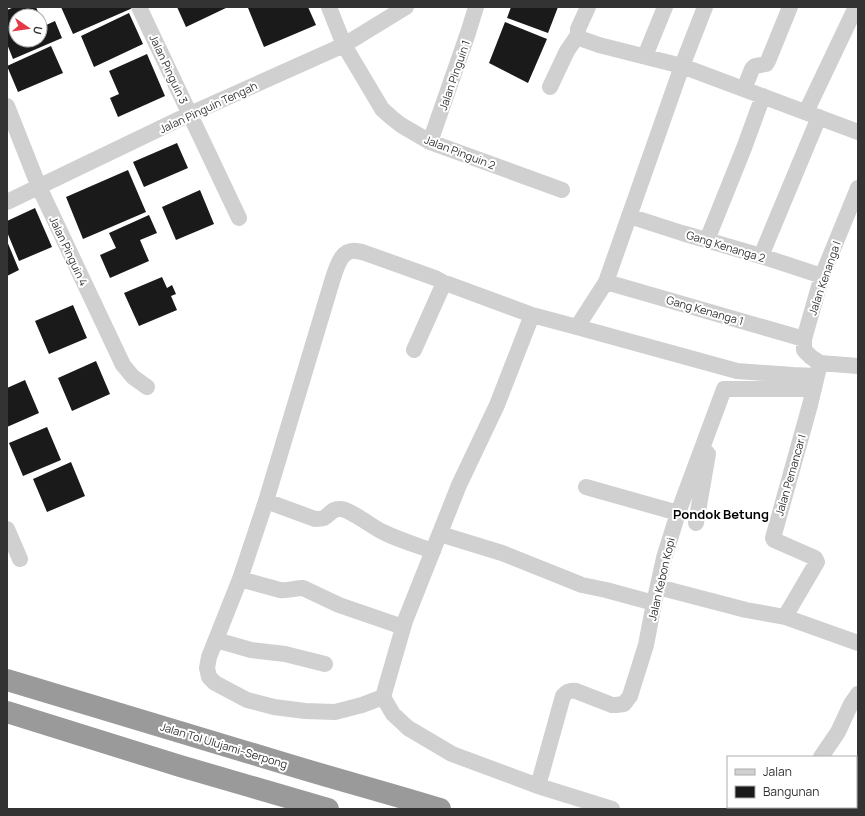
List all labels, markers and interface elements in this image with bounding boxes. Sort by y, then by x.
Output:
north arrow [8,8,48,48]
text: U [30,25,46,36]
street label: Jalan Pinguin 3 [146,32,192,106]
street label: Jalan Pinguin 1 [435,38,473,112]
street label: Jalan Pinguin Tengah [157,78,259,136]
street label: Jalan Pinguin 2 [422,132,498,172]
street label: Jalan Pinguin 4 [46,214,92,288]
street label: Gang Kenanga 2 [685,227,767,265]
street label: Jalan Kenanga I [804,239,844,317]
street label: Gang Kenanga 1 [665,292,745,328]
street label: Jalan Pemancar I [771,432,809,518]
district label: Pondok Betung [673,505,769,523]
street label: Jalan Kebon Kopi [644,536,678,622]
street label: Jalan Tol Ulujami–Serpong [159,718,289,772]
legend [727,756,857,808]
text: Jalan [763,763,792,780]
text: Bangunan [763,783,819,800]

